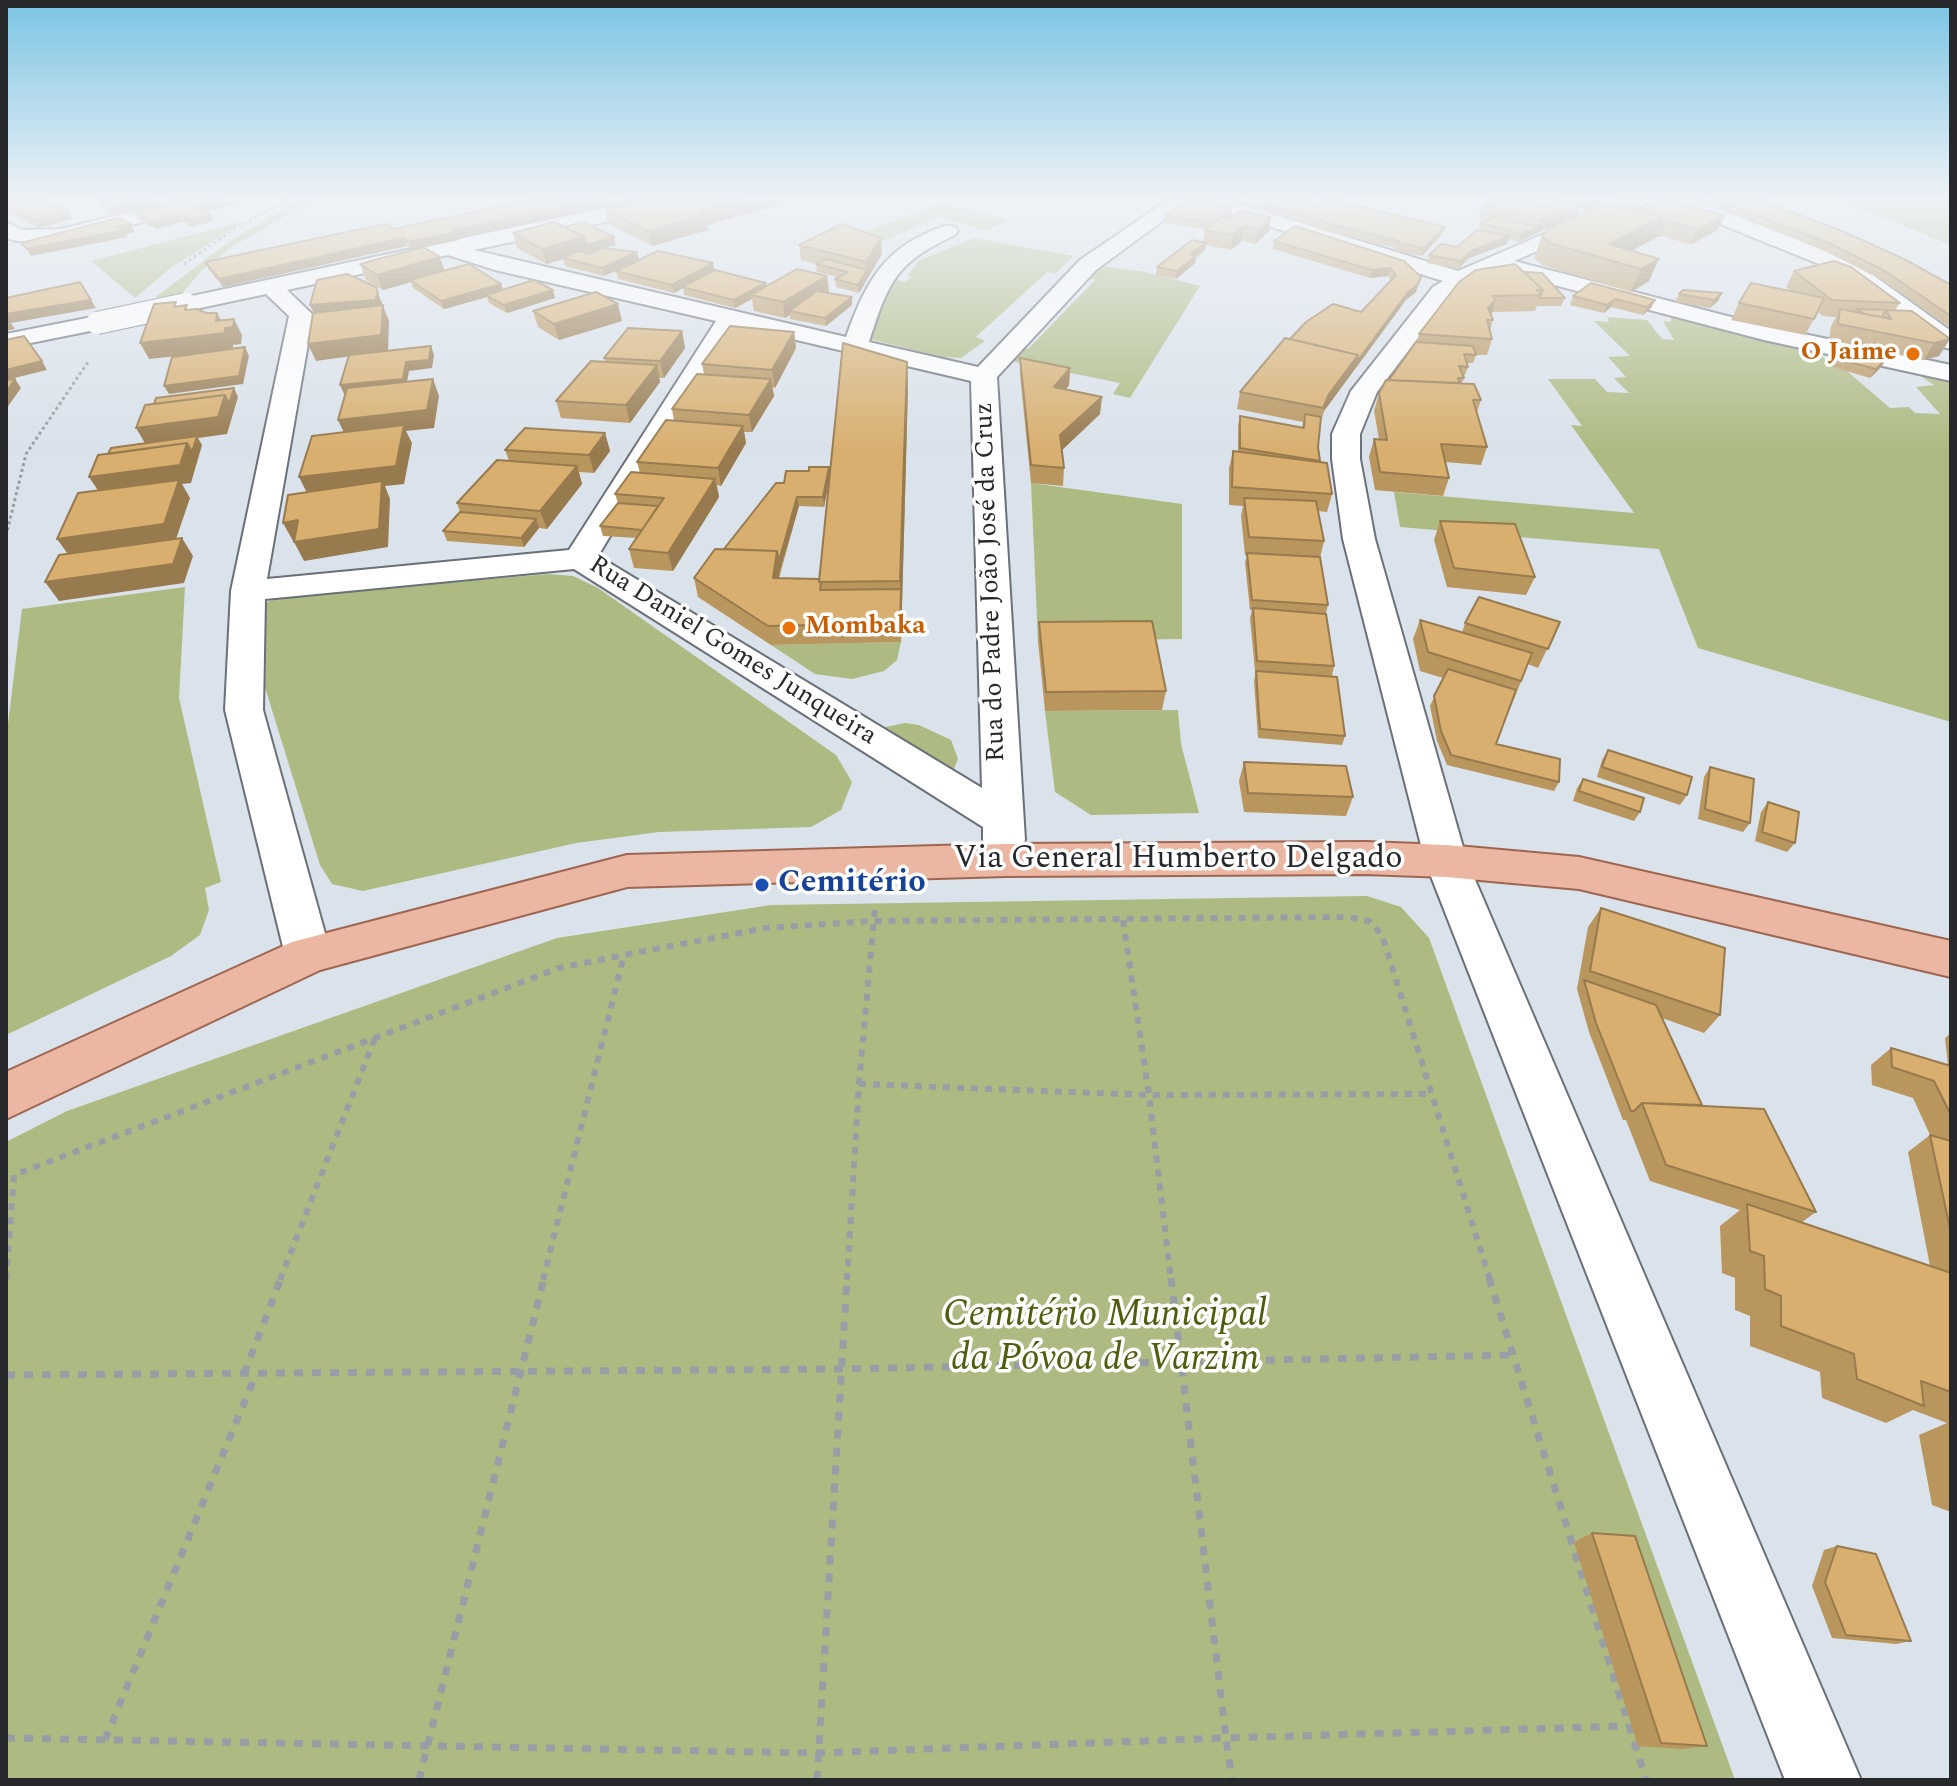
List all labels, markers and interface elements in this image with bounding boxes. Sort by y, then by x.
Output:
place label: O Jaime [1801,338,1897,370]
marker: O Jaime [1904,345,1922,363]
street label: Rua do Padre João José da Cruz [970,402,1014,762]
street label: Rua Daniel Gomes Junqueira [582,551,882,753]
place label: Mombaka [805,612,926,644]
marker: Mombaka [780,619,798,637]
street label: Via General Humberto Delgado [953,842,1403,880]
place label: Cemitério [778,866,926,904]
marker: Cemitério [753,876,771,894]
park label: Cemitério Municipal da Póvoa de Varzim [943,1295,1267,1384]

